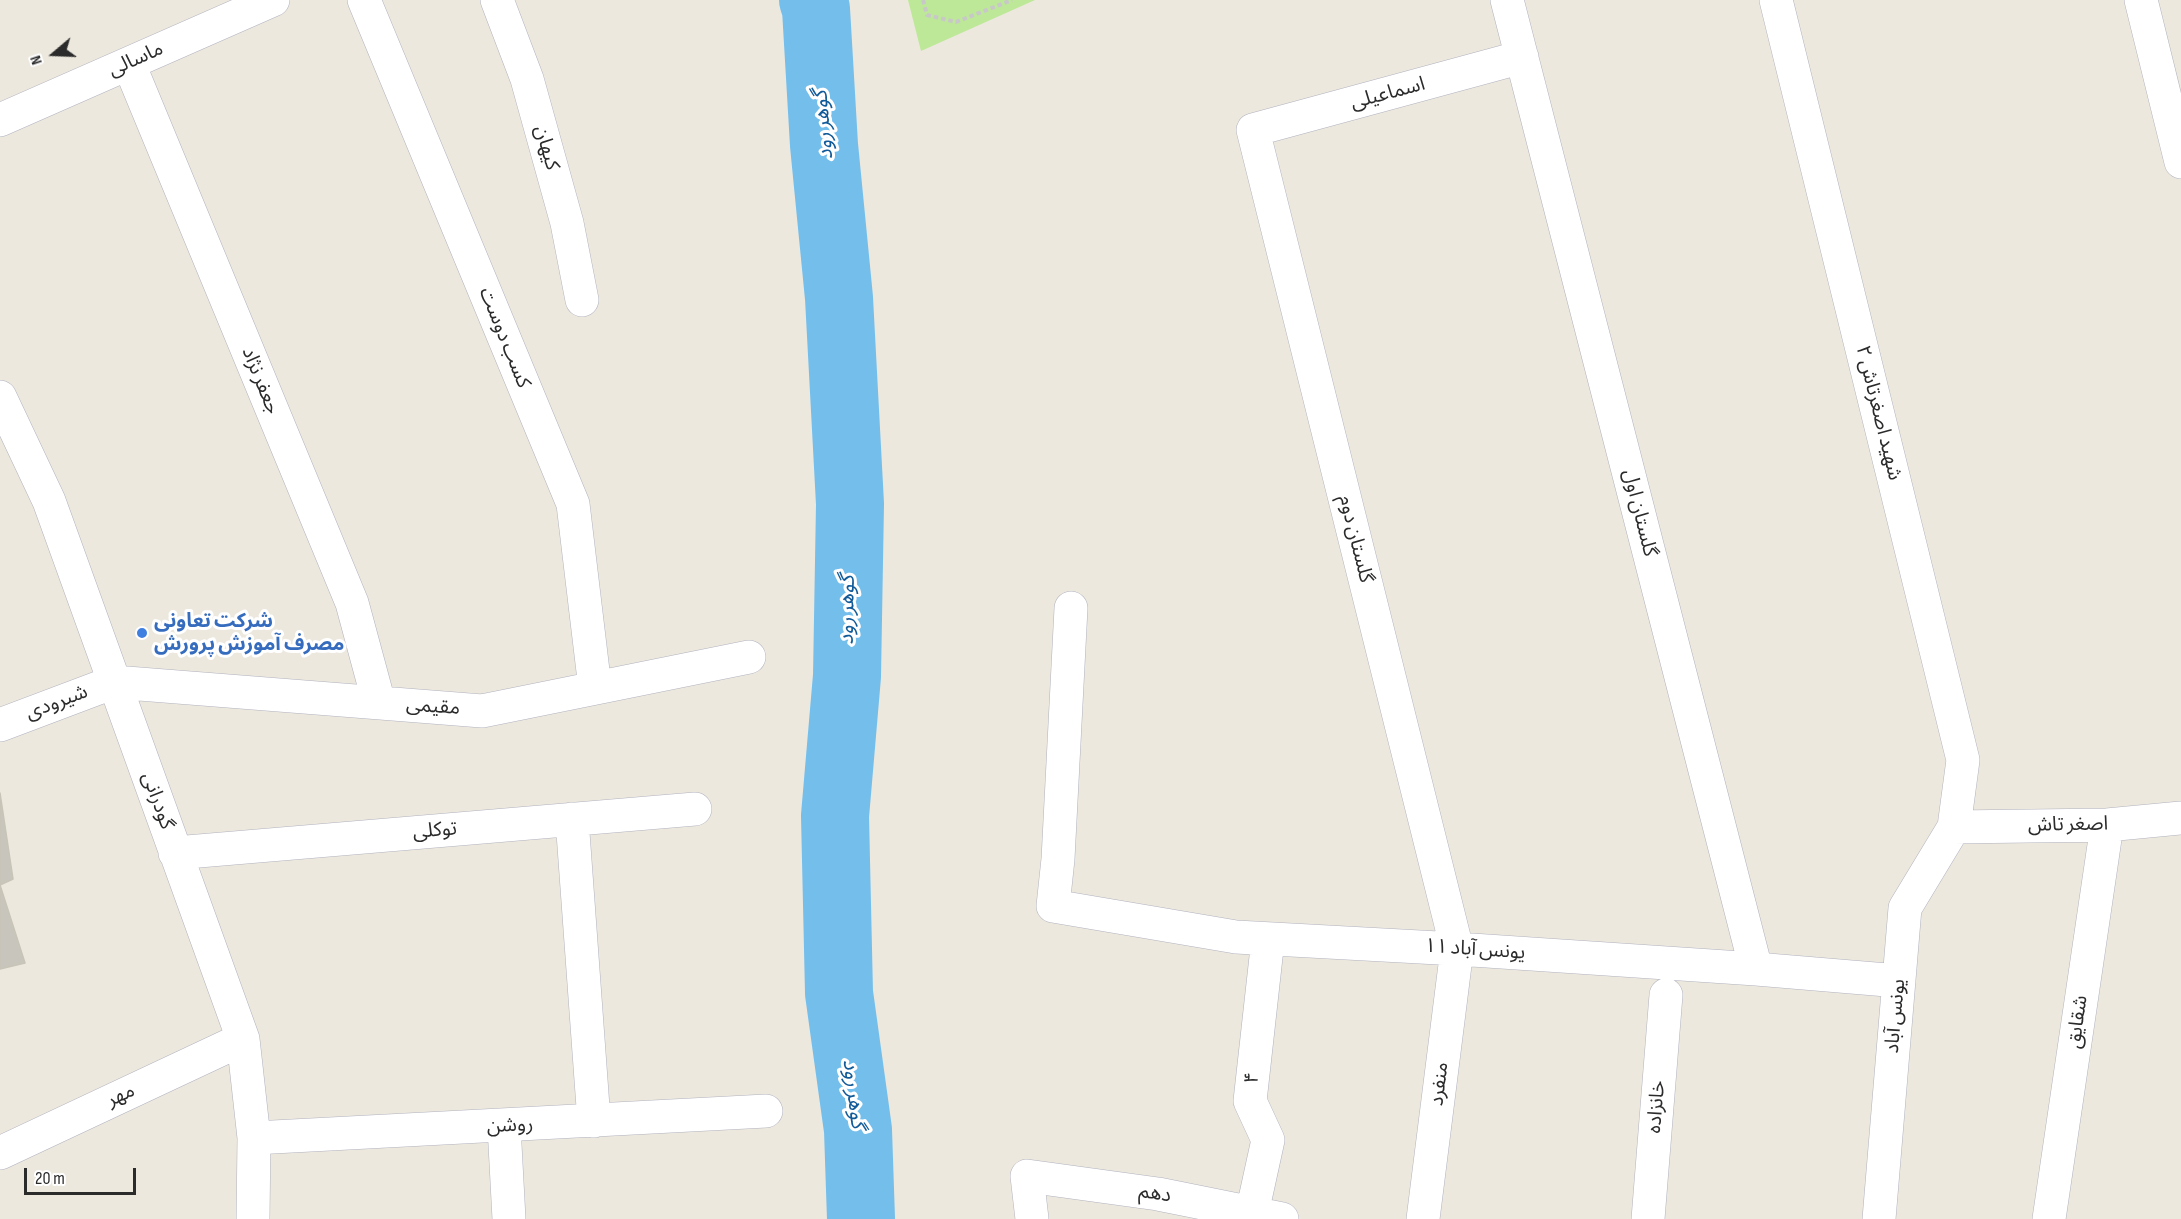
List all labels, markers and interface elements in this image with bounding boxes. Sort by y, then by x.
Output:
north arrow [24,24,84,84]
street label: ماسالی [105,37,167,83]
text: N [26,53,47,67]
street label: اسماعیلی [1348,73,1428,115]
water label: گوهر رود [808,89,840,161]
street label: کیهان [528,123,564,173]
street label: کسب دوست [473,284,535,392]
street label: شهید اصغرتاش ۲ [1850,343,1906,483]
street label: جعفر نژاد [236,344,284,418]
street label: گلستان اول [1617,467,1661,559]
street label: گلستان دوم [1333,493,1377,585]
water label: گوهر رود [835,575,861,645]
place label: شرکت تعاونی مصرف آموزش پرورش [154,610,344,657]
marker: شرکت تعاونی مصرف آموزش پرورش [135,626,149,640]
street label: شیرودی [22,680,92,726]
street label: مقیمی [405,693,461,721]
street label: گودرانی [136,769,178,833]
street label: اصغر تاش [2028,812,2108,838]
street label: توکلی [412,817,458,845]
street label: یونس آباد ۱۱ [1424,935,1526,965]
street label: یونس آباد [1881,978,1911,1054]
street label: شقایق [2062,994,2094,1050]
water label: گوهر رود [836,1058,870,1130]
street label: منفرد [1425,1061,1455,1107]
street label: ۴ [1240,1071,1266,1085]
street label: مهر [103,1079,139,1113]
street label: خانزاده [1643,1080,1671,1134]
street label: روشن [486,1113,534,1139]
scale bar [27,1156,140,1194]
text: 20 m [35,1168,65,1189]
street label: دهم [1137,1180,1173,1208]

